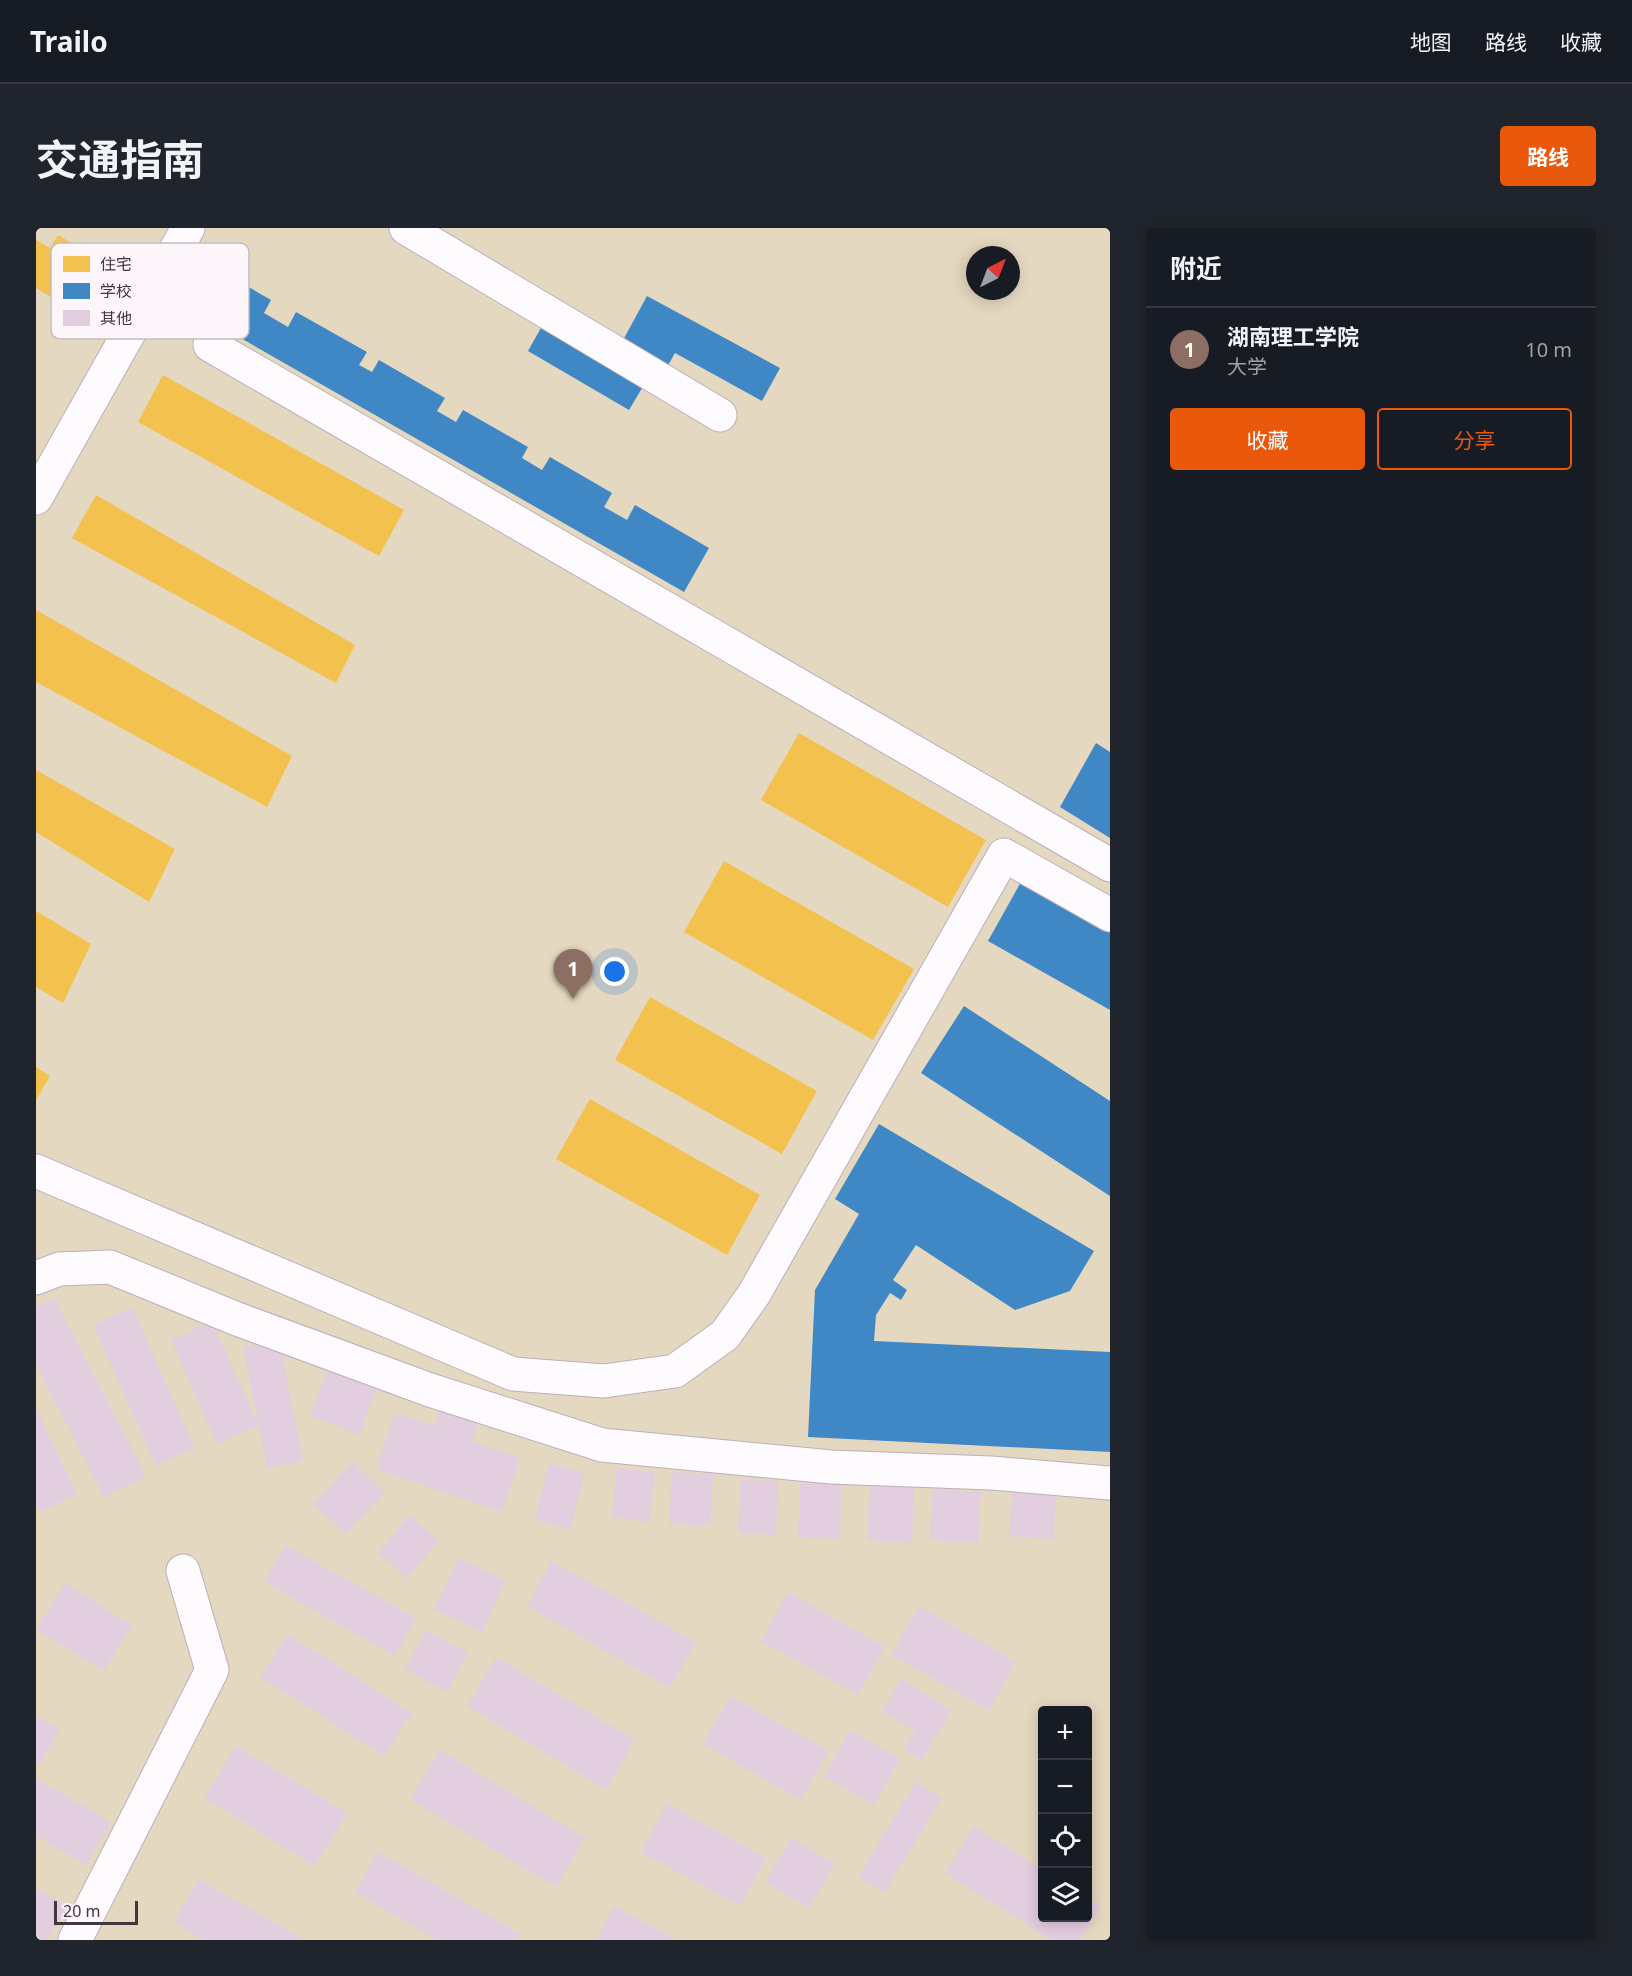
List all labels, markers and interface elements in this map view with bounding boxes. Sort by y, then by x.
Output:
text: Trailo [30,22,108,60]
text: 地图 [1410,28,1452,56]
text: 路线 [1485,28,1527,56]
text: 收藏 [1560,28,1602,56]
button: 路线 [1500,126,1596,186]
text: 交通指南 [36,130,204,187]
legend [51,243,249,339]
north arrow [966,246,1020,300]
text: 附近 [1170,250,1222,286]
text: 住宅 [100,253,132,275]
text: 学校 [100,280,132,302]
text: 其他 [100,307,132,329]
text: 湖南理工学院 [1227,321,1359,351]
text: 1 [1184,336,1195,363]
text: 10 m [1525,336,1572,363]
text: 大学 [1227,353,1267,380]
button: 收藏 [1170,408,1365,470]
button: 分享 [1377,408,1572,470]
pin: 1 [554,950,592,999]
your location [600,957,629,986]
map controls [1038,1706,1092,1922]
button: + [1038,1706,1092,1760]
button: − [1038,1760,1092,1814]
button: locate [1038,1814,1092,1868]
button: layers [1038,1868,1092,1922]
scale bar [54,1898,138,1926]
text: 20 m [63,1900,100,1922]

